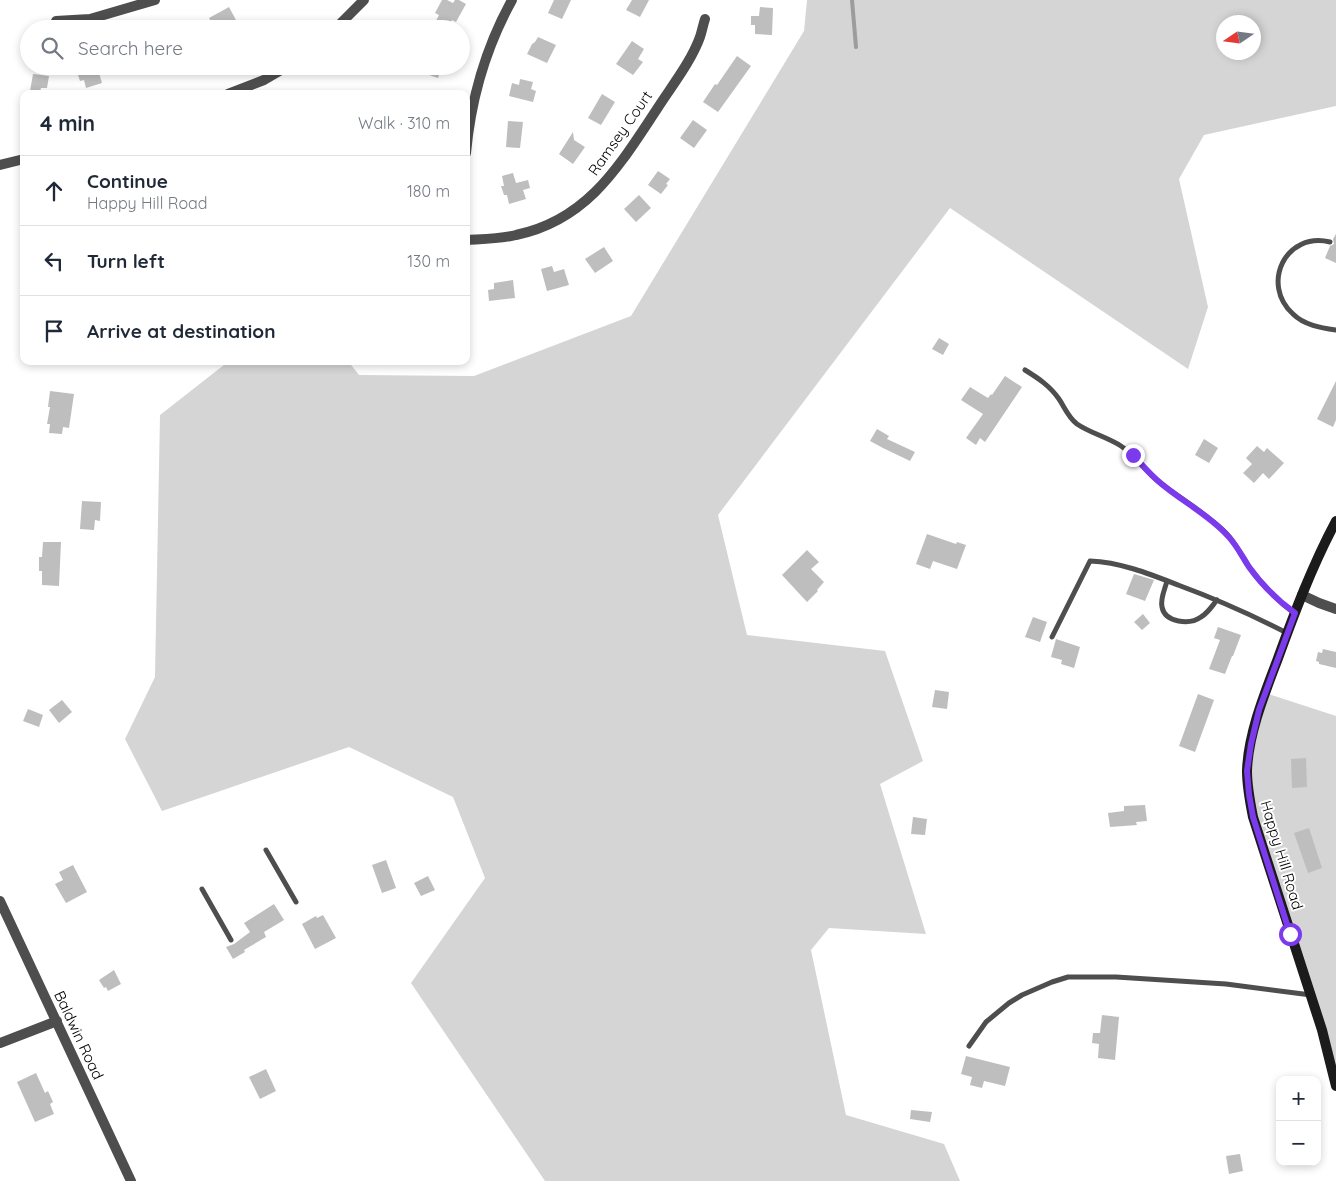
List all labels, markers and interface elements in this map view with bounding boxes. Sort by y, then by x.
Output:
north arrow [1216,15,1261,60]
search box [20,20,470,75]
icon: search [38,34,66,62]
text: Search here [78,36,183,60]
street label: Ramsey Court [584,87,656,179]
text: 4 min [40,110,95,136]
text: Walk · 310 m [358,113,450,133]
text: Continue [87,169,168,193]
icon: ahead [40,177,68,205]
text: 180 m [407,181,450,201]
text: Happy Hill Road [87,193,207,213]
icon: left [40,247,68,275]
text: Turn left [87,249,165,273]
text: 130 m [407,251,450,271]
icon: arrive [40,317,68,345]
text: Arrive at destination [87,319,276,343]
route end [1122,444,1145,467]
street label: Happy Hill Road [1256,798,1308,912]
route start [1279,923,1302,946]
street label: Baldwin Road [50,988,108,1082]
map controls [1276,1076,1321,1166]
button: + [1276,1076,1321,1121]
button: − [1276,1121,1321,1166]

